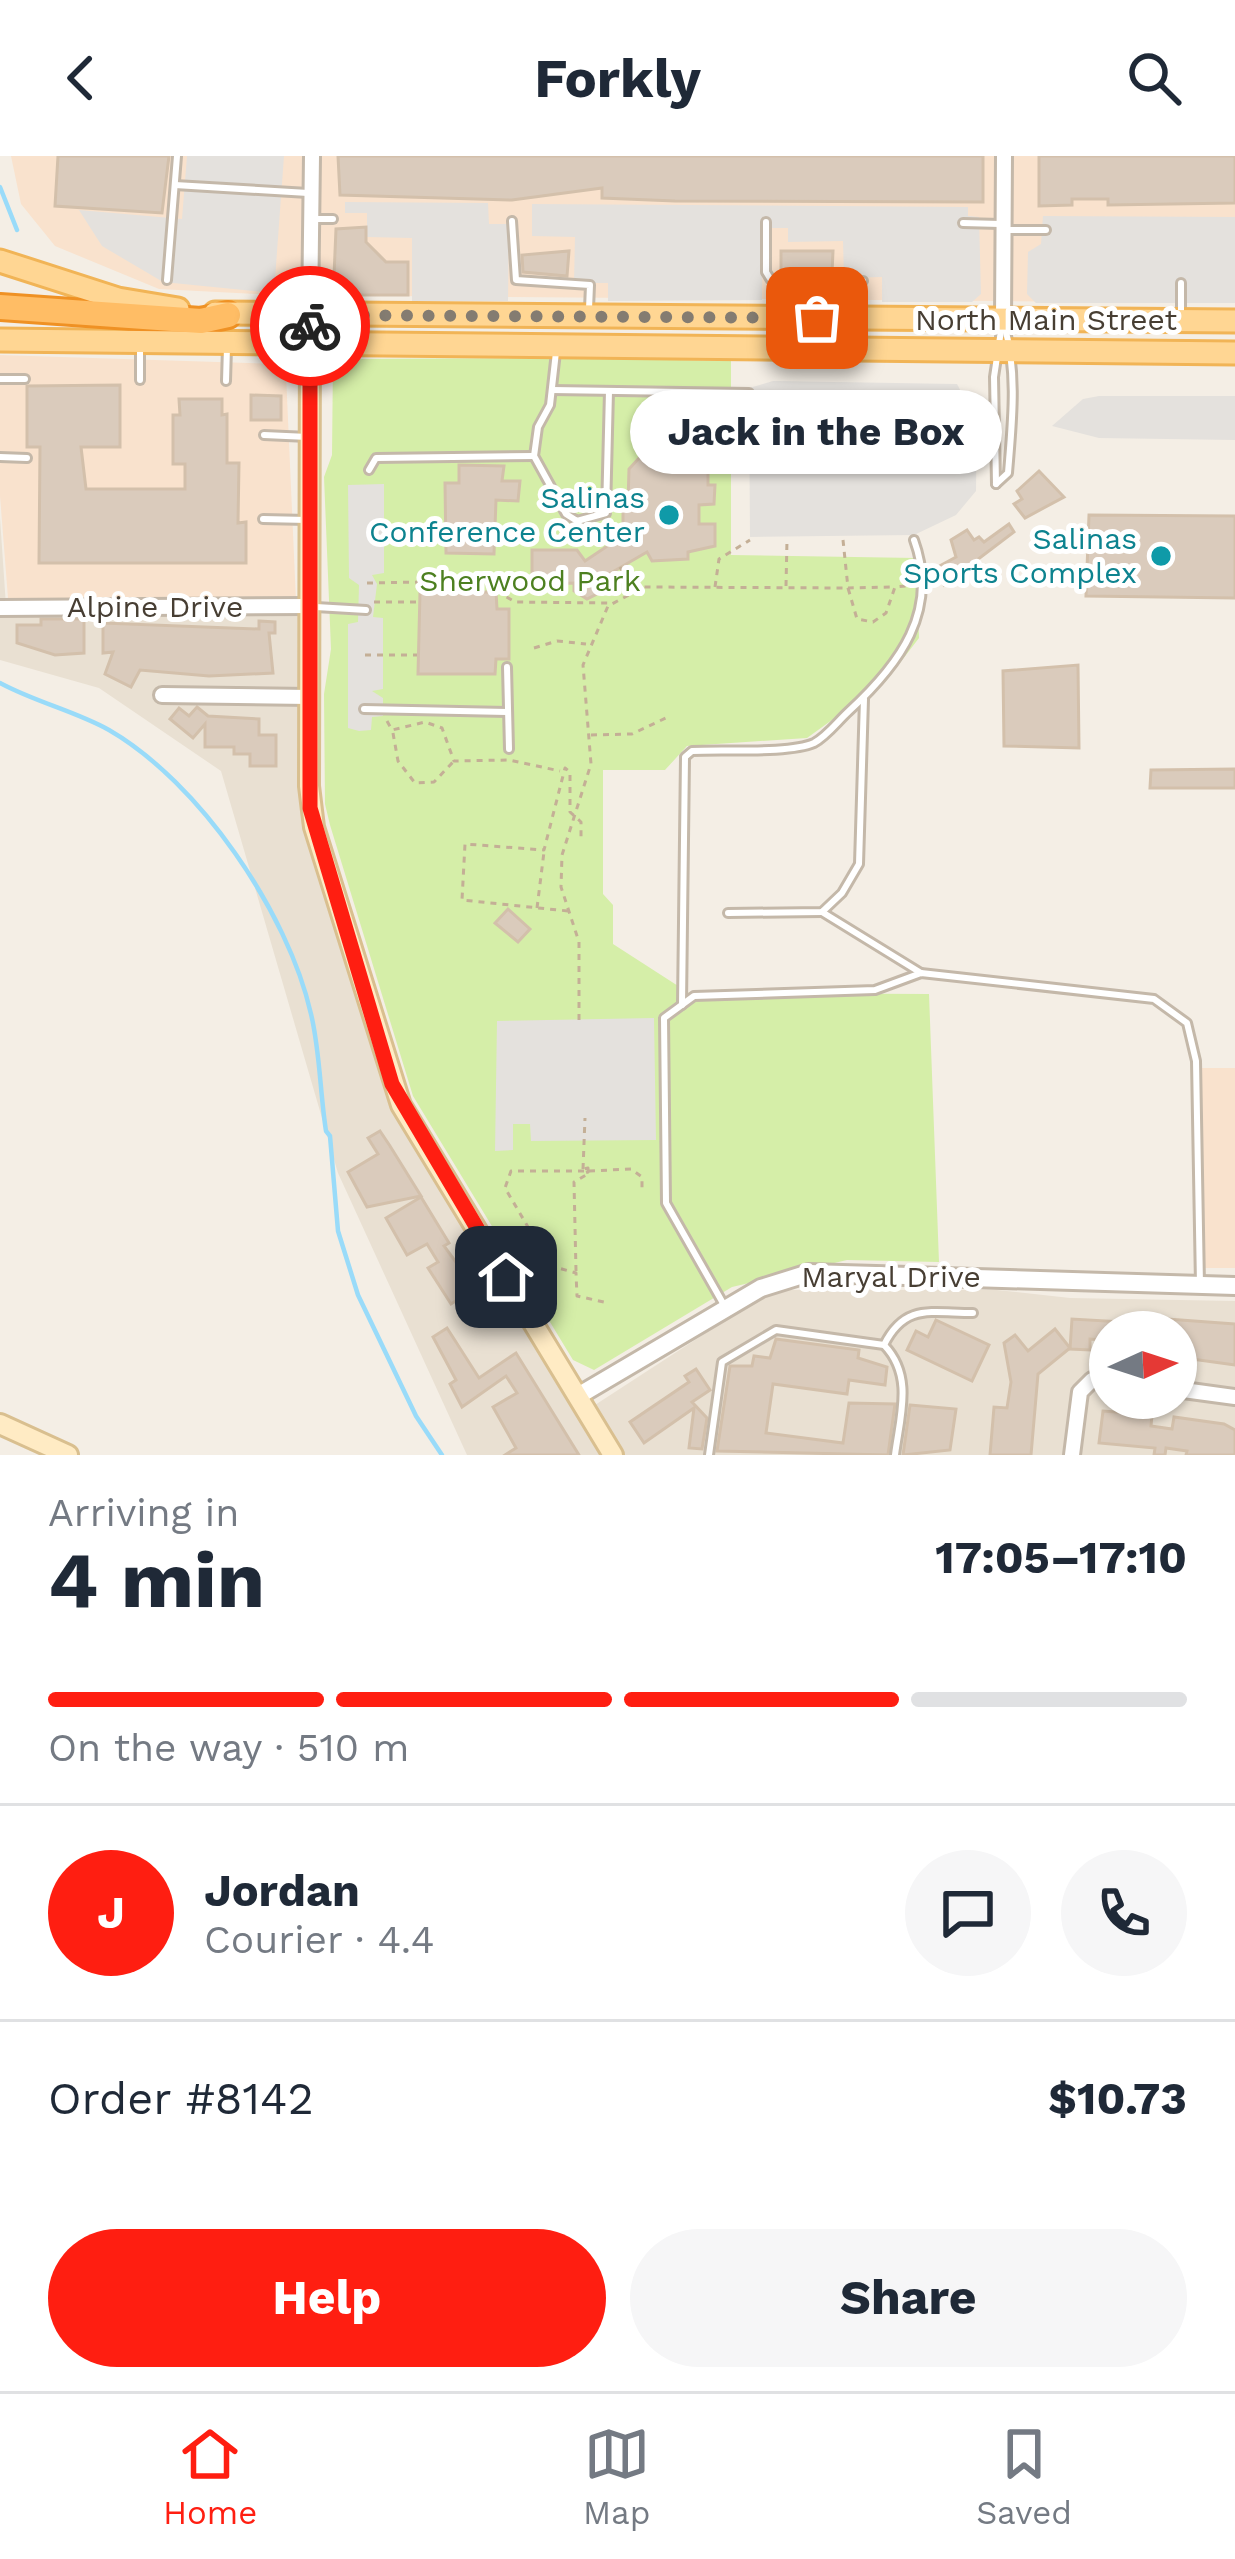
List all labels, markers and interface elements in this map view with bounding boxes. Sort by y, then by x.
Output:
icon: back [48,45,114,111]
icon: search [1121,45,1187,111]
text: Forkly [534,47,701,110]
courier [250,266,370,386]
pin [766,267,868,369]
icon: bag [784,285,850,351]
icon: bike [277,293,343,359]
street label: North Main Street [915,302,1177,337]
callout: Jack in the Box [631,390,1003,474]
text: Jack in the Box [668,409,965,454]
place label: Salinas Conference Center [369,480,645,549]
marker: Salinas Conference Center [656,502,682,528]
place label: Salinas Sports Complex [903,521,1137,590]
marker: Salinas Sports Complex [1148,543,1174,569]
park label: Sherwood Park [419,563,641,598]
street label: Alpine Drive [67,589,243,624]
pin [455,1226,557,1328]
icon: home [473,1244,539,1310]
street label: Maryal Drive [801,1259,981,1294]
north arrow [1089,1311,1197,1419]
map controls [1089,1311,1197,1419]
text: Arriving in [48,1490,239,1535]
text: 17:05–17:10 [935,1531,1187,1584]
text: 4 min [48,1534,265,1626]
text: On the way · 510 m [48,1725,409,1770]
button: chat [905,1850,1031,1976]
button: phone [1061,1850,1187,1976]
text: Jordan [204,1864,360,1917]
text: J [97,1886,125,1939]
text: Courier · 4.4 [204,1917,435,1962]
text: Order #8142 [48,2072,314,2125]
text: $10.73 [1048,2072,1187,2125]
button: Help [48,2229,606,2367]
button: Share [630,2229,1187,2367]
tab: Home [163,2421,257,2532]
tab: Map [583,2421,650,2532]
tab: Saved [976,2421,1072,2532]

